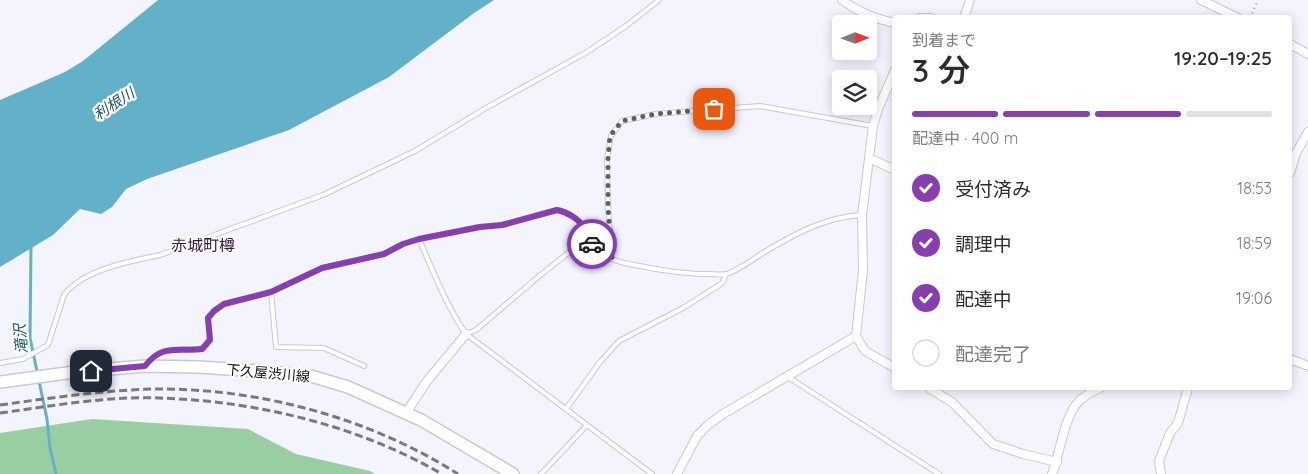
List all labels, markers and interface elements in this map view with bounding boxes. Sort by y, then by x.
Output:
north arrow [832,15,878,60]
map controls [832,15,877,115]
text: 到着まで [912,30,976,50]
text: 19:20–19:25 [1174,46,1272,70]
text: 3 分 [912,50,970,90]
button: layers [832,70,877,115]
water label: 利根川 [90,82,139,124]
pin [693,88,735,130]
icon: bag [700,95,728,123]
text: 配達中 · 400 m [912,128,1018,148]
icon: check [912,174,940,202]
text: 受付済み [955,177,1031,201]
text: 18:53 [1237,178,1272,198]
courier [567,219,617,269]
icon: check [912,229,940,257]
icon: car [578,230,606,258]
text: 調理中 [955,232,1012,256]
text: 18:59 [1237,233,1272,253]
district label: 赤城町樽 [171,235,235,255]
icon: check [912,284,940,312]
text: 配達中 [955,287,1012,311]
text: 19:06 [1236,288,1272,308]
water label: 滝沢 [10,321,31,355]
text: 配達完了 [955,342,1031,366]
pin [70,350,112,392]
icon: home [77,357,105,385]
street label: 下久屋渋川線 [225,360,311,386]

